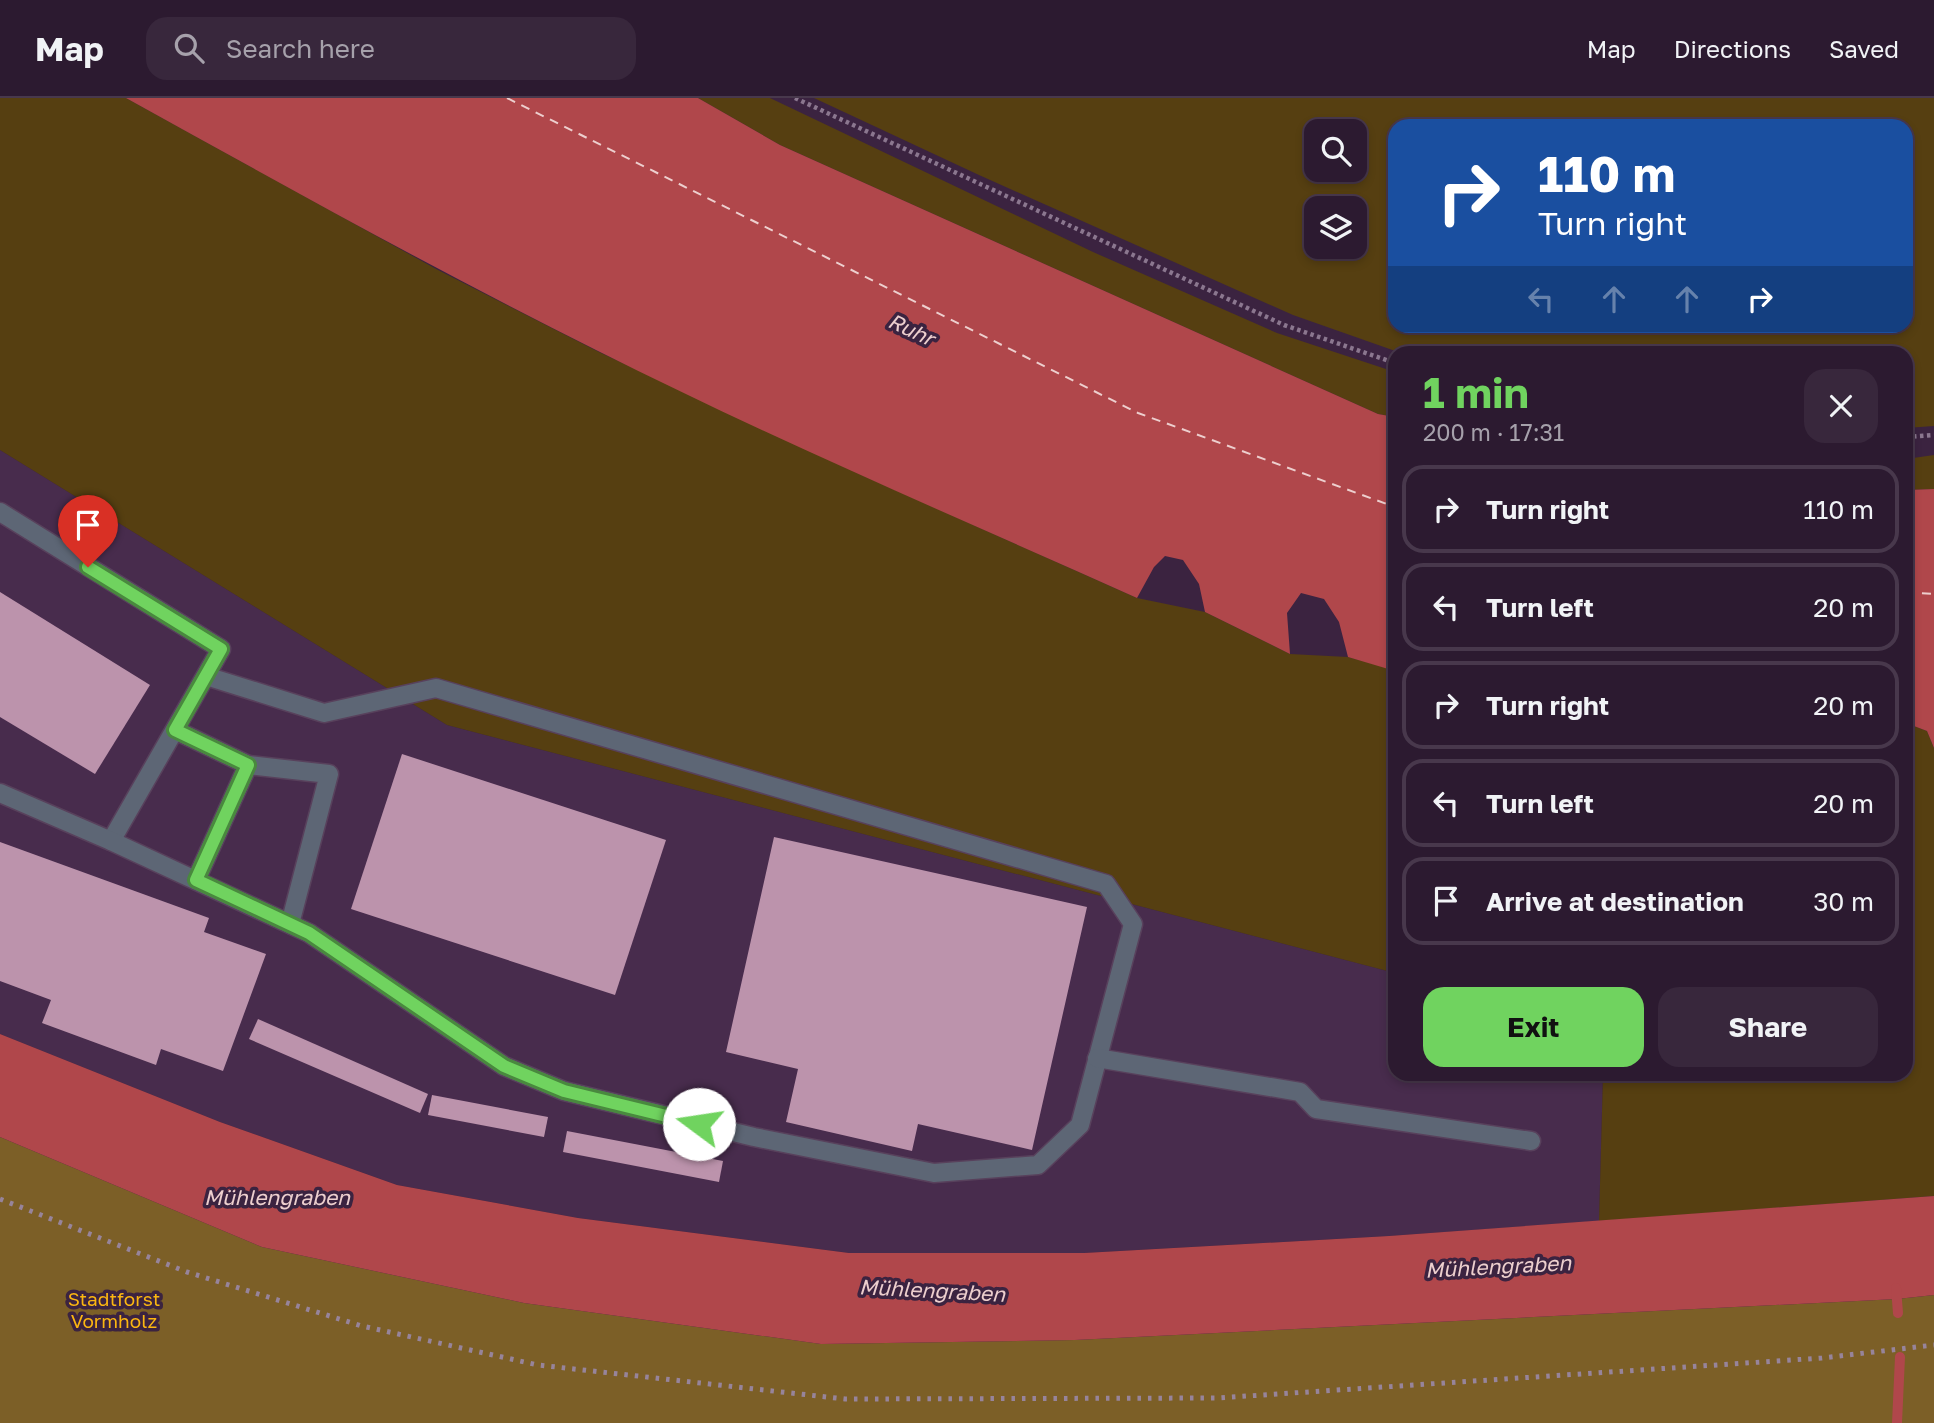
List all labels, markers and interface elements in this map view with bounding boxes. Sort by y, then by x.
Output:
search box [146,17,636,80]
text: Map [35,29,104,68]
icon: search [170,29,208,67]
text: Search here [226,33,375,64]
text: Map [1587,34,1636,63]
text: Directions [1674,34,1791,63]
text: Saved [1829,34,1899,63]
map controls [1304,119,1367,259]
button: search [1304,119,1367,182]
text: 110 m [1538,144,1675,203]
icon: right [1423,147,1514,238]
button: layers [1304,196,1367,259]
text: Turn right [1538,204,1687,242]
icon: left [1522,280,1560,318]
icon: ahead [1595,280,1633,318]
icon: ahead [1668,280,1706,318]
icon: right [1741,280,1779,318]
water label: Ruhr [884,307,941,352]
text: 1 min [1423,367,1529,417]
button: close [1804,369,1878,443]
text: 200 m · 17:31 [1423,418,1564,446]
icon: right [1427,490,1465,528]
text: Turn right [1486,494,1609,525]
text: 110 m [1803,494,1874,525]
pin [58,495,118,567]
icon: arrive [69,506,107,544]
icon: left [1427,588,1465,626]
text: Turn left [1486,592,1594,623]
text: 20 m [1813,592,1874,623]
icon: right [1427,686,1465,724]
text: Turn right [1486,690,1609,721]
text: 20 m [1813,690,1874,721]
icon: left [1427,784,1465,822]
text: Turn left [1486,788,1594,819]
text: 20 m [1813,788,1874,819]
icon: arrive [1427,882,1465,920]
text: Arrive at destination [1486,886,1744,917]
text: 30 m [1813,886,1874,917]
button: Exit [1423,987,1644,1067]
button: Share [1658,987,1878,1067]
position arrow [662,1087,736,1161]
water label: Mühlengraben [204,1184,351,1210]
water label: Mühlengraben [1424,1249,1573,1283]
water label: Mühlengraben [858,1273,1007,1307]
park label: Stadtforst Vormholz [68,1287,160,1332]

